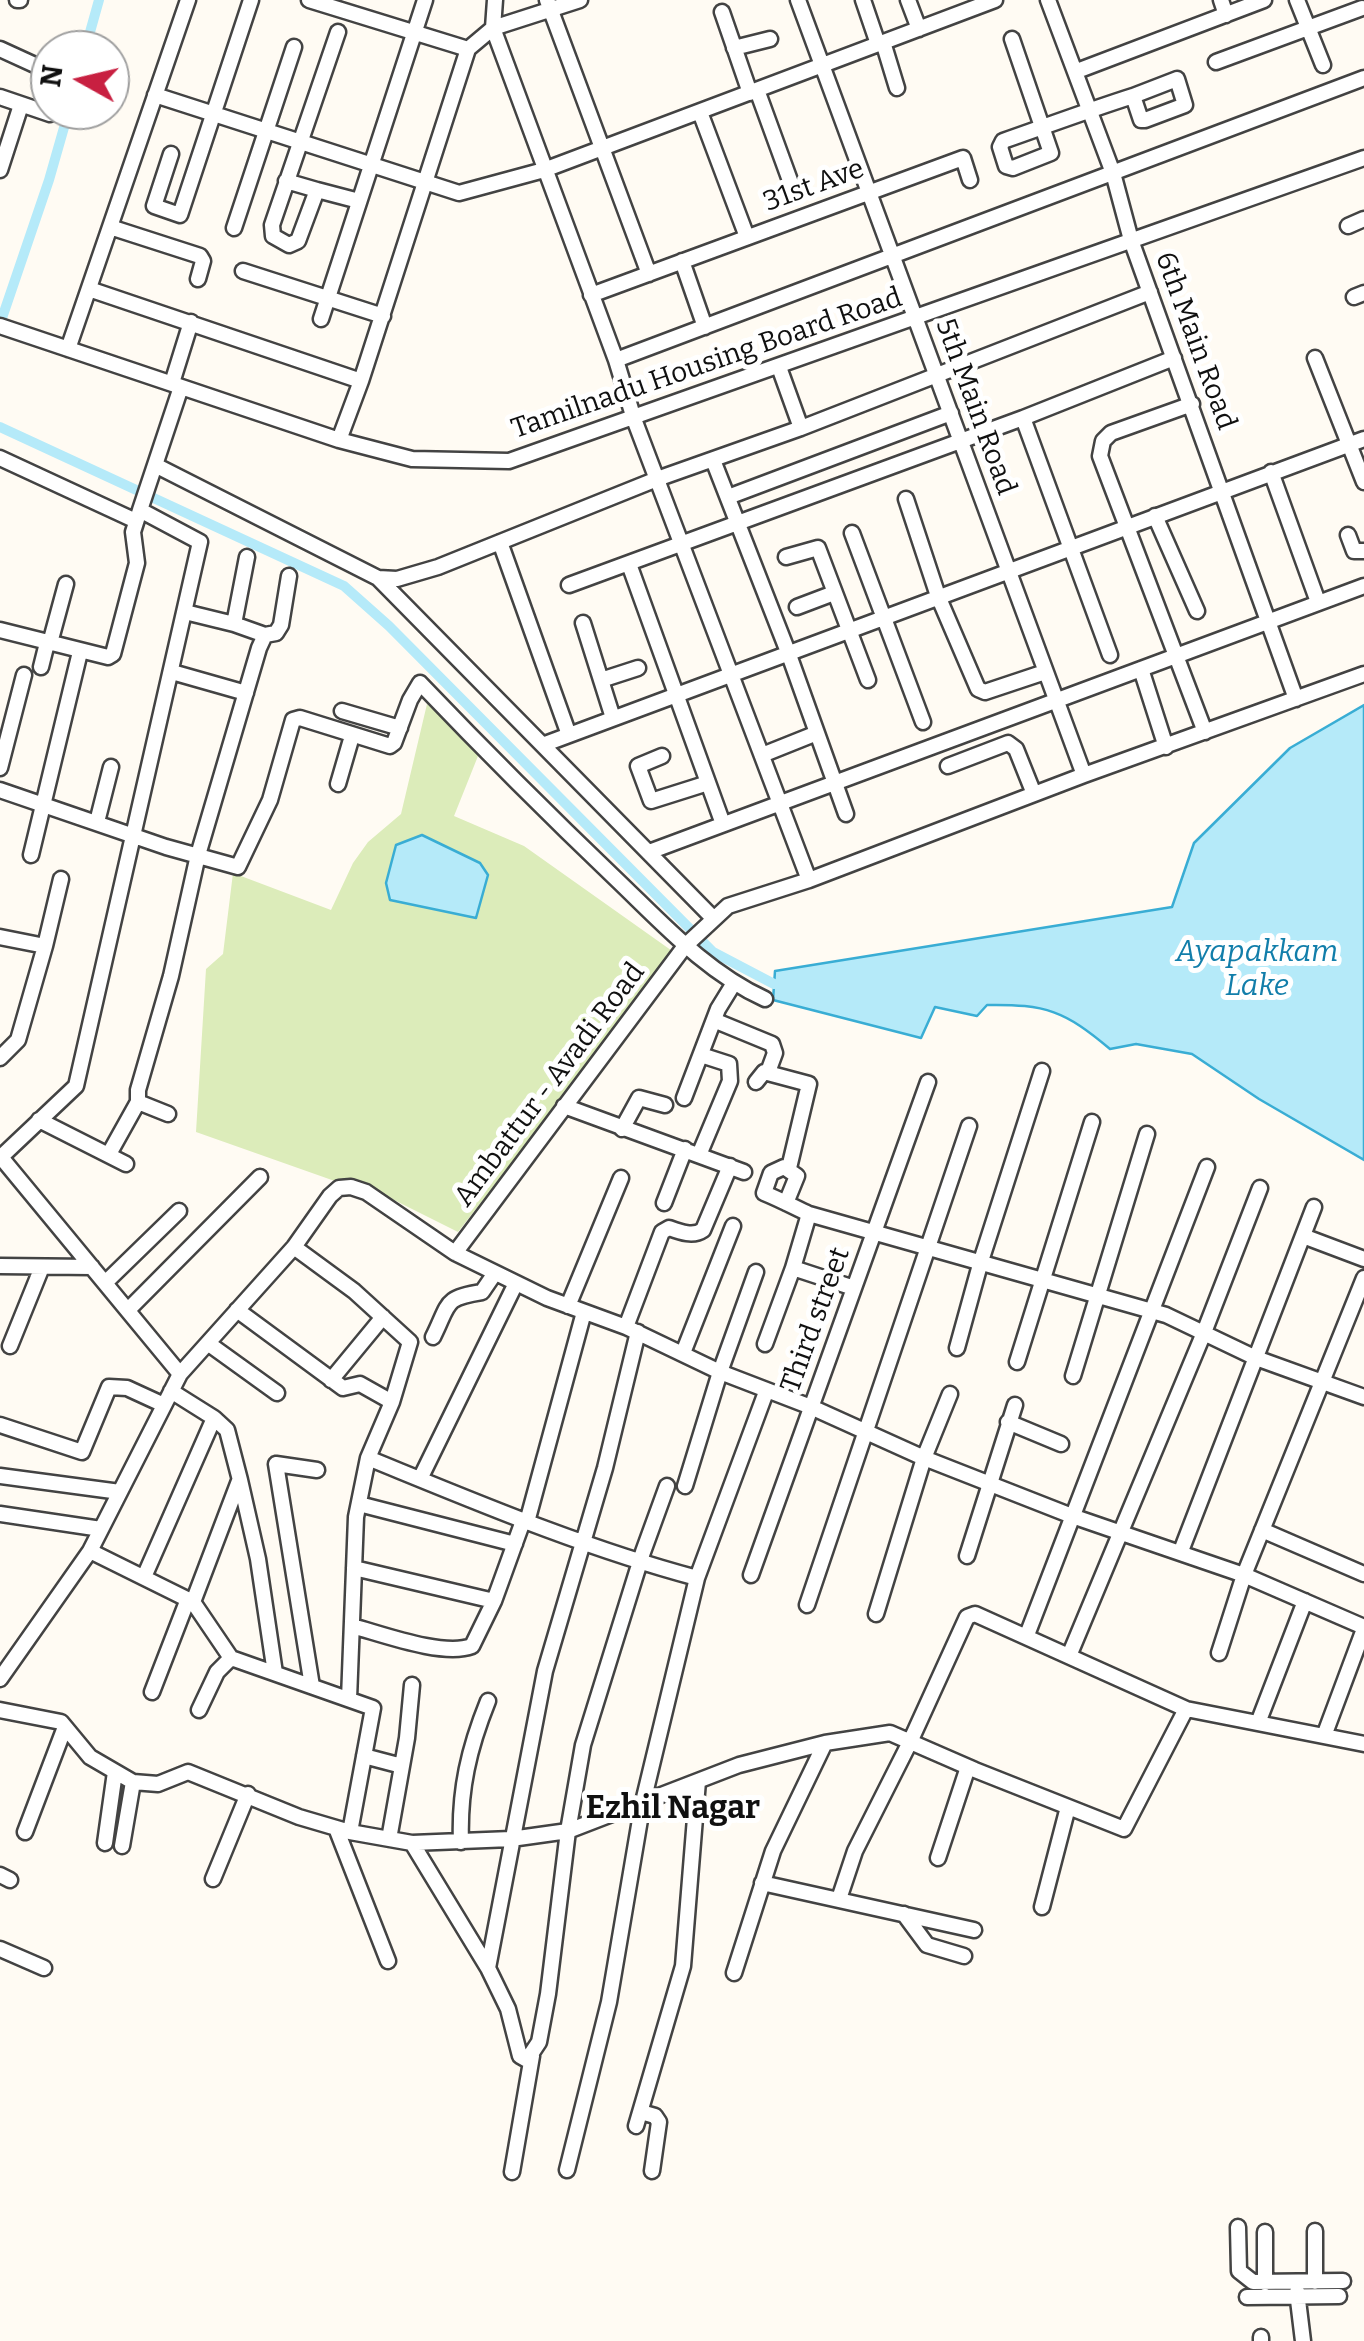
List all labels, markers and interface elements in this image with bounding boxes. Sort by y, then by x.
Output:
north arrow [30,30,130,130]
text: N [34,63,70,89]
street label: 31st Ave [759,152,869,220]
street label: 6th Main Road [1147,248,1243,434]
street label: Tamilnadu Housing Board Road [507,281,907,447]
street label: 5th Main Road [928,314,1022,500]
water label: Ayapakkam Lake [1176,935,1338,1006]
street label: Ambattur - Avadi Road [448,957,652,1213]
street label: Third street [774,1243,858,1397]
district label: Ezhil Nagar [586,1790,760,1828]

